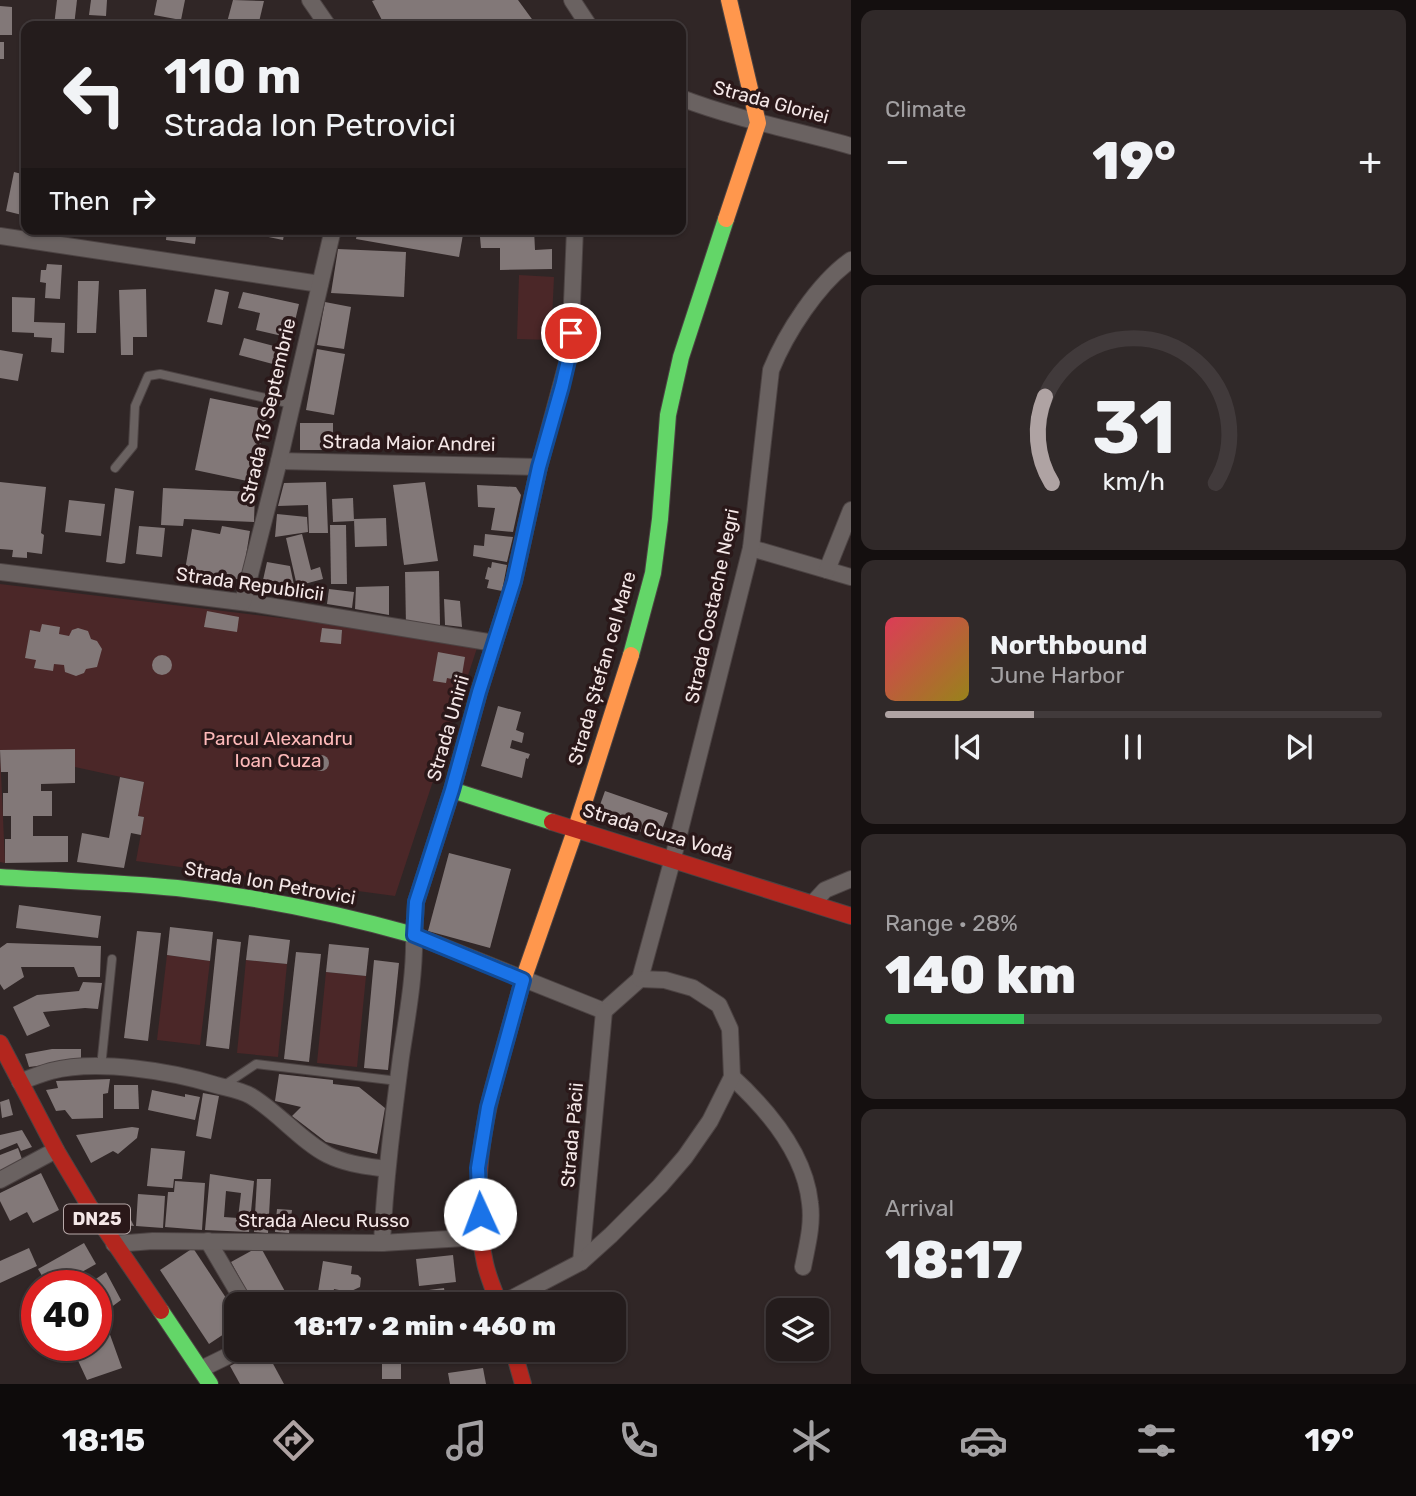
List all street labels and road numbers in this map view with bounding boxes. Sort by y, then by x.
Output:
street label: Strada Gloriei [711,76,831,128]
street label: Strada 13 Septembrie [235,316,301,506]
street label: Strada Maior Andrei [322,430,496,456]
street label: Strada Costache Negri [680,506,744,706]
street label: Strada Republicii [175,562,325,606]
street label: Strada Ștefan cel Mare [563,568,641,768]
street label: Strada Unirii [422,672,474,784]
street label: Strada Cuza Vodă [580,798,736,866]
street label: Strada Ion Petrovici [183,857,357,909]
street label: Strada Păcii [556,1081,588,1189]
road number: DN25 [64,1204,130,1234]
street label: Strada Alecu Russo [238,1209,410,1232]

